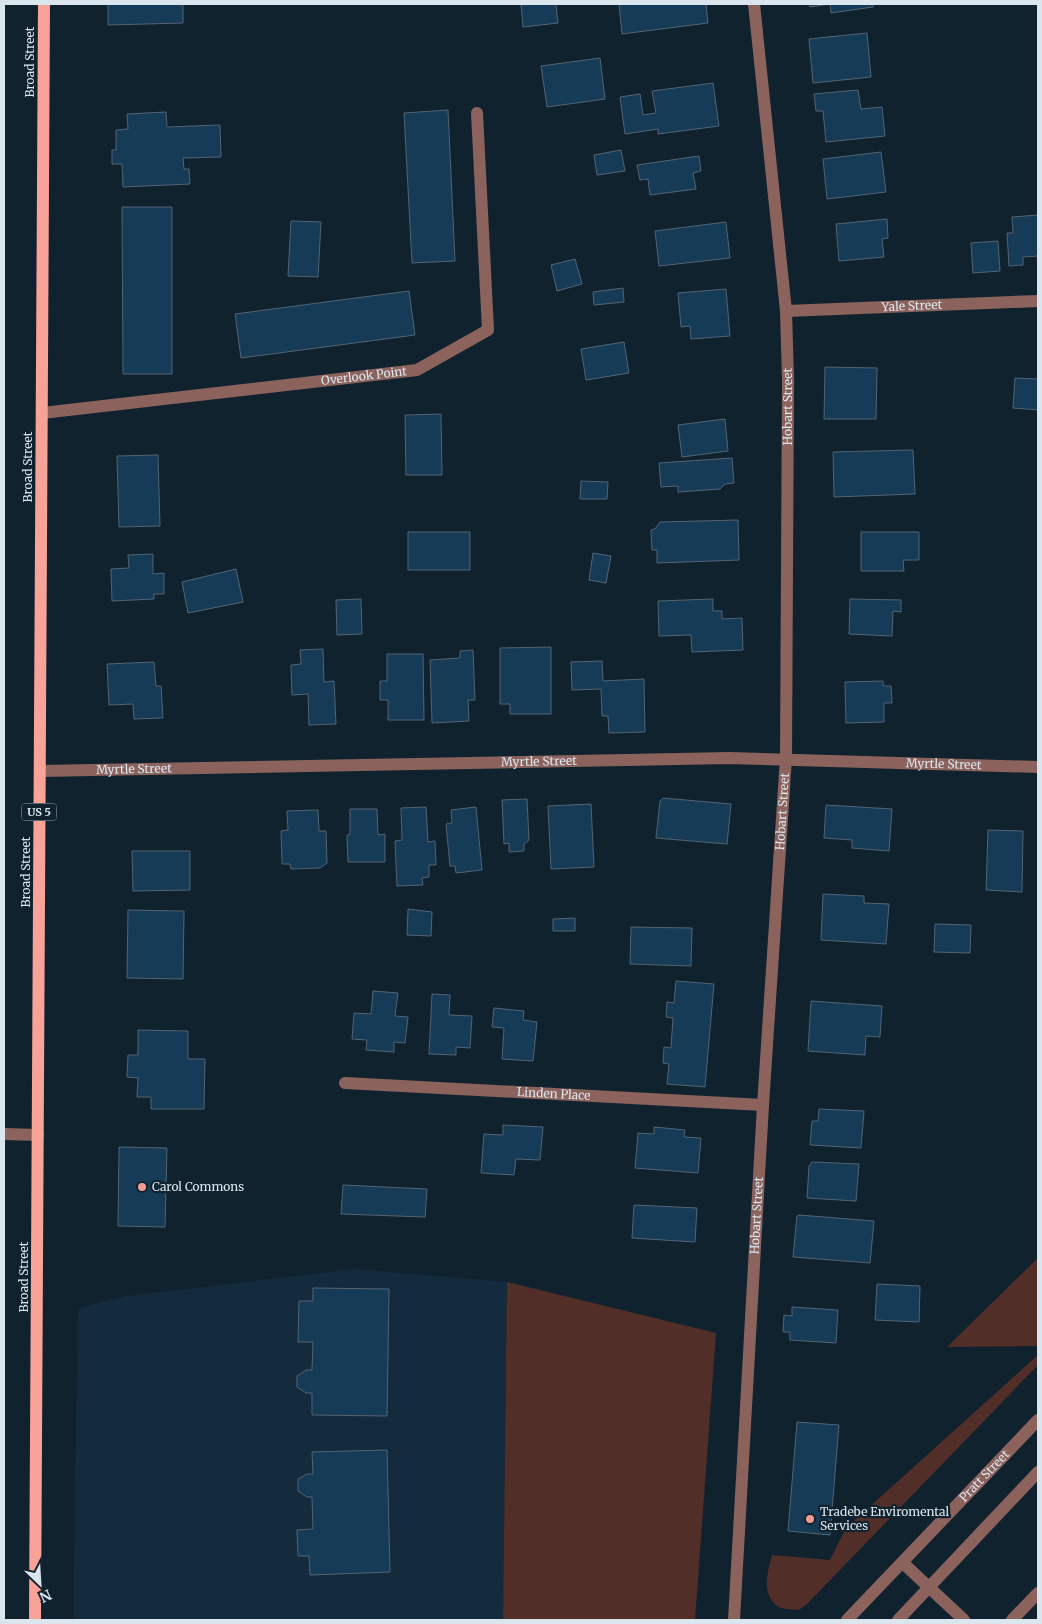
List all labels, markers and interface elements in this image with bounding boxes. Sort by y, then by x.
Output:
street label: Broad Street [22,26,37,98]
street label: Yale Street [880,297,943,314]
street label: Overlook Point [320,363,408,388]
street label: Hobart Street [780,367,795,445]
street label: Broad Street [20,431,35,503]
street label: Myrtle Street [501,753,577,769]
street label: Myrtle Street [906,755,982,772]
street label: Myrtle Street [96,761,172,777]
street label: Hobart Street [772,772,792,851]
road number: US 5 [22,804,56,820]
street label: Broad Street [18,836,33,908]
street label: Linden Place [517,1084,591,1103]
street label: Hobart Street [747,1176,766,1255]
place label: Carol Commons [152,1179,244,1194]
marker: Carol Commons [136,1181,148,1193]
street label: Broad Street [16,1241,31,1313]
street label: Pratt Street [956,1446,1013,1505]
place label: Tradebe Enviromental Services [820,1504,950,1533]
marker: Tradebe Enviromental Services [804,1513,816,1525]
north arrow [15,1559,65,1609]
text: N [37,1585,54,1606]

